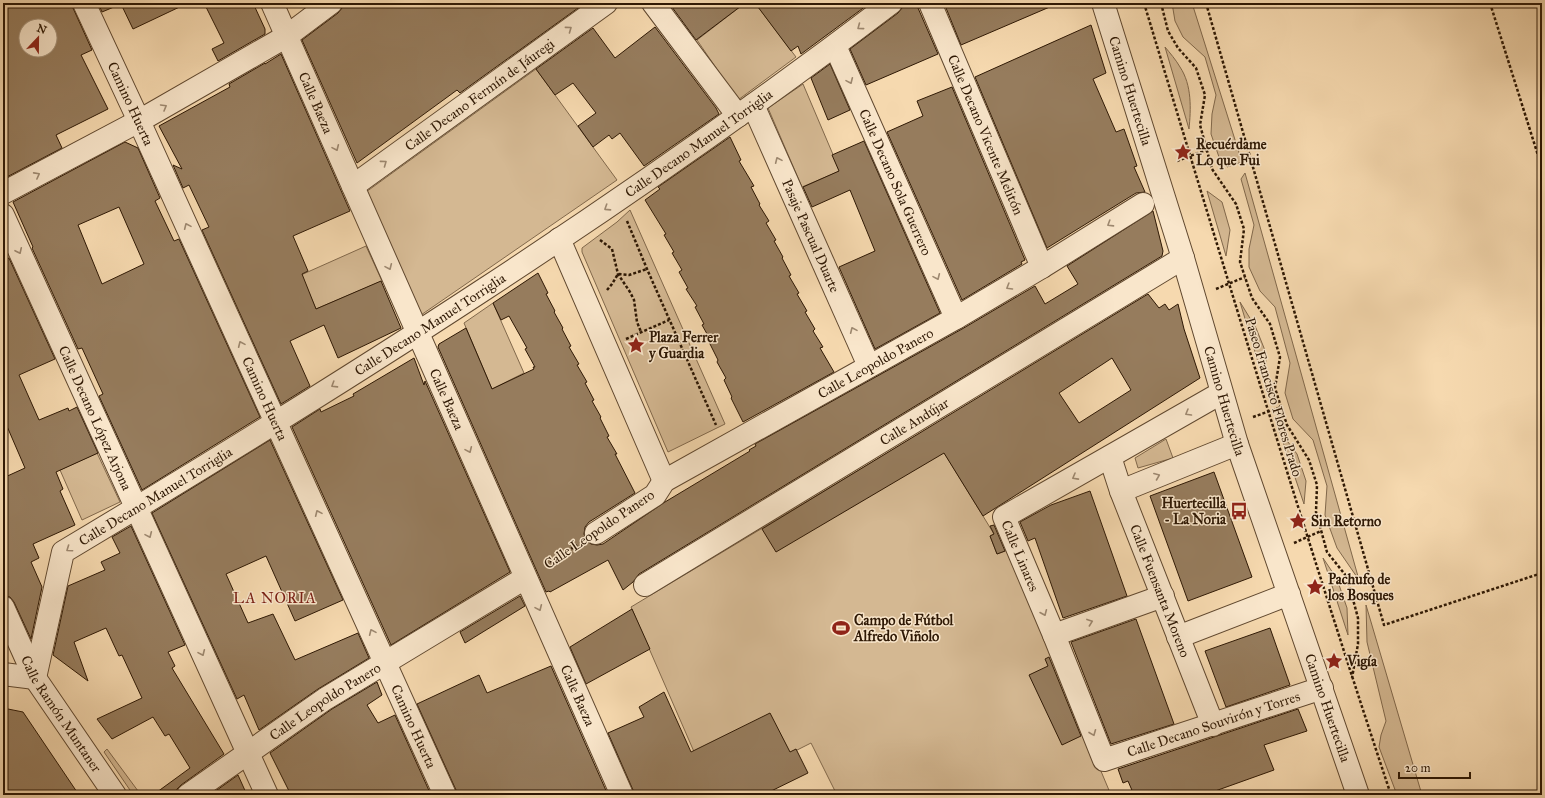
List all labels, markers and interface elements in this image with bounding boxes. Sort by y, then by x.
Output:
north arrow [18,18,58,58]
text: N [35,21,49,37]
one-way arrow [857,22,864,29]
one-way arrow [565,26,572,34]
street label: Camino Huertecilla [1105,34,1155,148]
street label: Calle Decano Fermín de Jáuregi [402,35,558,155]
street label: Calle Decano Vicente Melitón [944,52,1027,218]
street label: Camino Huerta [104,59,157,148]
street label: Calle Baeza [295,70,337,136]
one-way arrow [846,78,854,85]
street label: Calle Decano Manuel Torriglia [622,86,776,201]
one-way arrow [160,104,167,111]
street label: Calle Decano Sola Guerrero [855,107,935,258]
place label: Recuérdame Lo que Fui [1196,136,1267,170]
place icon: Recuérdame Lo que Fui [1173,142,1193,162]
one-way arrow [331,144,339,152]
one-way arrow [775,157,783,165]
one-way arrow [380,161,387,168]
one-way arrow [33,172,41,180]
street label: Pasaje Pascual Duarte [778,176,843,295]
one-way arrow [604,203,611,210]
one-way arrow [1107,220,1114,227]
one-way arrow [184,222,192,230]
one-way arrow [14,246,22,254]
one-way arrow [384,264,392,271]
street label: Calle Decano Manuel Torriglia [352,270,509,380]
one-way arrow [933,273,941,280]
one-way arrow [1006,282,1013,289]
street label: Paseo Francisco Flores Prado [1241,315,1306,479]
street label: Calle Leopoldo Panero [815,324,937,402]
one-way arrow [850,327,858,334]
place label: Plaza Ferrer y Guardia [648,329,719,363]
place icon: Plaza Ferrer y Guardia [626,335,646,355]
one-way arrow [238,341,246,348]
street label: Calle Decano López Arjona [55,343,135,493]
street label: Camino Huertecilla [1200,344,1248,458]
street label: Camino Huerta [238,354,291,443]
street label: Calle Baeza [426,366,468,433]
one-way arrow [331,380,338,388]
street label: Calle Andújar [877,394,953,449]
one-way arrow [1185,408,1192,415]
street label: Calle Decano Manuel Torriglia [76,443,235,550]
one-way arrow [464,446,472,454]
one-way arrow [1072,472,1079,479]
one-way arrow [1154,473,1161,481]
street label: Calle Leopoldo Panero [541,486,658,573]
place label: Huertecilla - La Noria [1161,495,1227,528]
bus stop icon: Huertecilla - La Noria [1229,501,1249,521]
one-way arrow [315,510,323,518]
place icon: Sin Retorno [1288,511,1308,531]
place label: Sin Retorno [1311,513,1381,530]
street label: Calle Linares [997,518,1043,594]
street label: Calle Fuensanta Moreno [1126,522,1194,660]
one-way arrow [144,531,152,538]
one-way arrow [66,544,73,551]
place label: Pachufo de los Bosques [1327,571,1394,605]
place icon: Pachufo de los Bosques [1305,577,1325,597]
district label: LA NORIA [233,589,317,607]
one-way arrow [534,603,542,611]
one-way arrow [1040,609,1048,616]
place label: Campo de Fútbol Alfredo Viñolo [853,612,955,645]
sports icon: Campo de Fútbol Alfredo Viñolo [831,618,851,638]
one-way arrow [1087,618,1094,627]
one-way arrow [368,628,376,635]
one-way arrow [197,649,205,656]
place icon: Vigía [1324,651,1344,671]
street label: Camino Huertecilla [1301,652,1354,764]
street label: Calle Ramón Muntaner [17,653,105,776]
place label: Vigía [1346,653,1378,671]
street label: Calle Leopoldo Panero [266,659,384,744]
street label: Calle Baeza [557,662,599,729]
street label: Camino Huerta [387,682,440,771]
street label: Calle Decano Souvirón y Torres [1125,688,1302,761]
one-way arrow [1088,729,1096,737]
scale bar [1399,754,1470,780]
text: 20 m [1405,761,1431,775]

